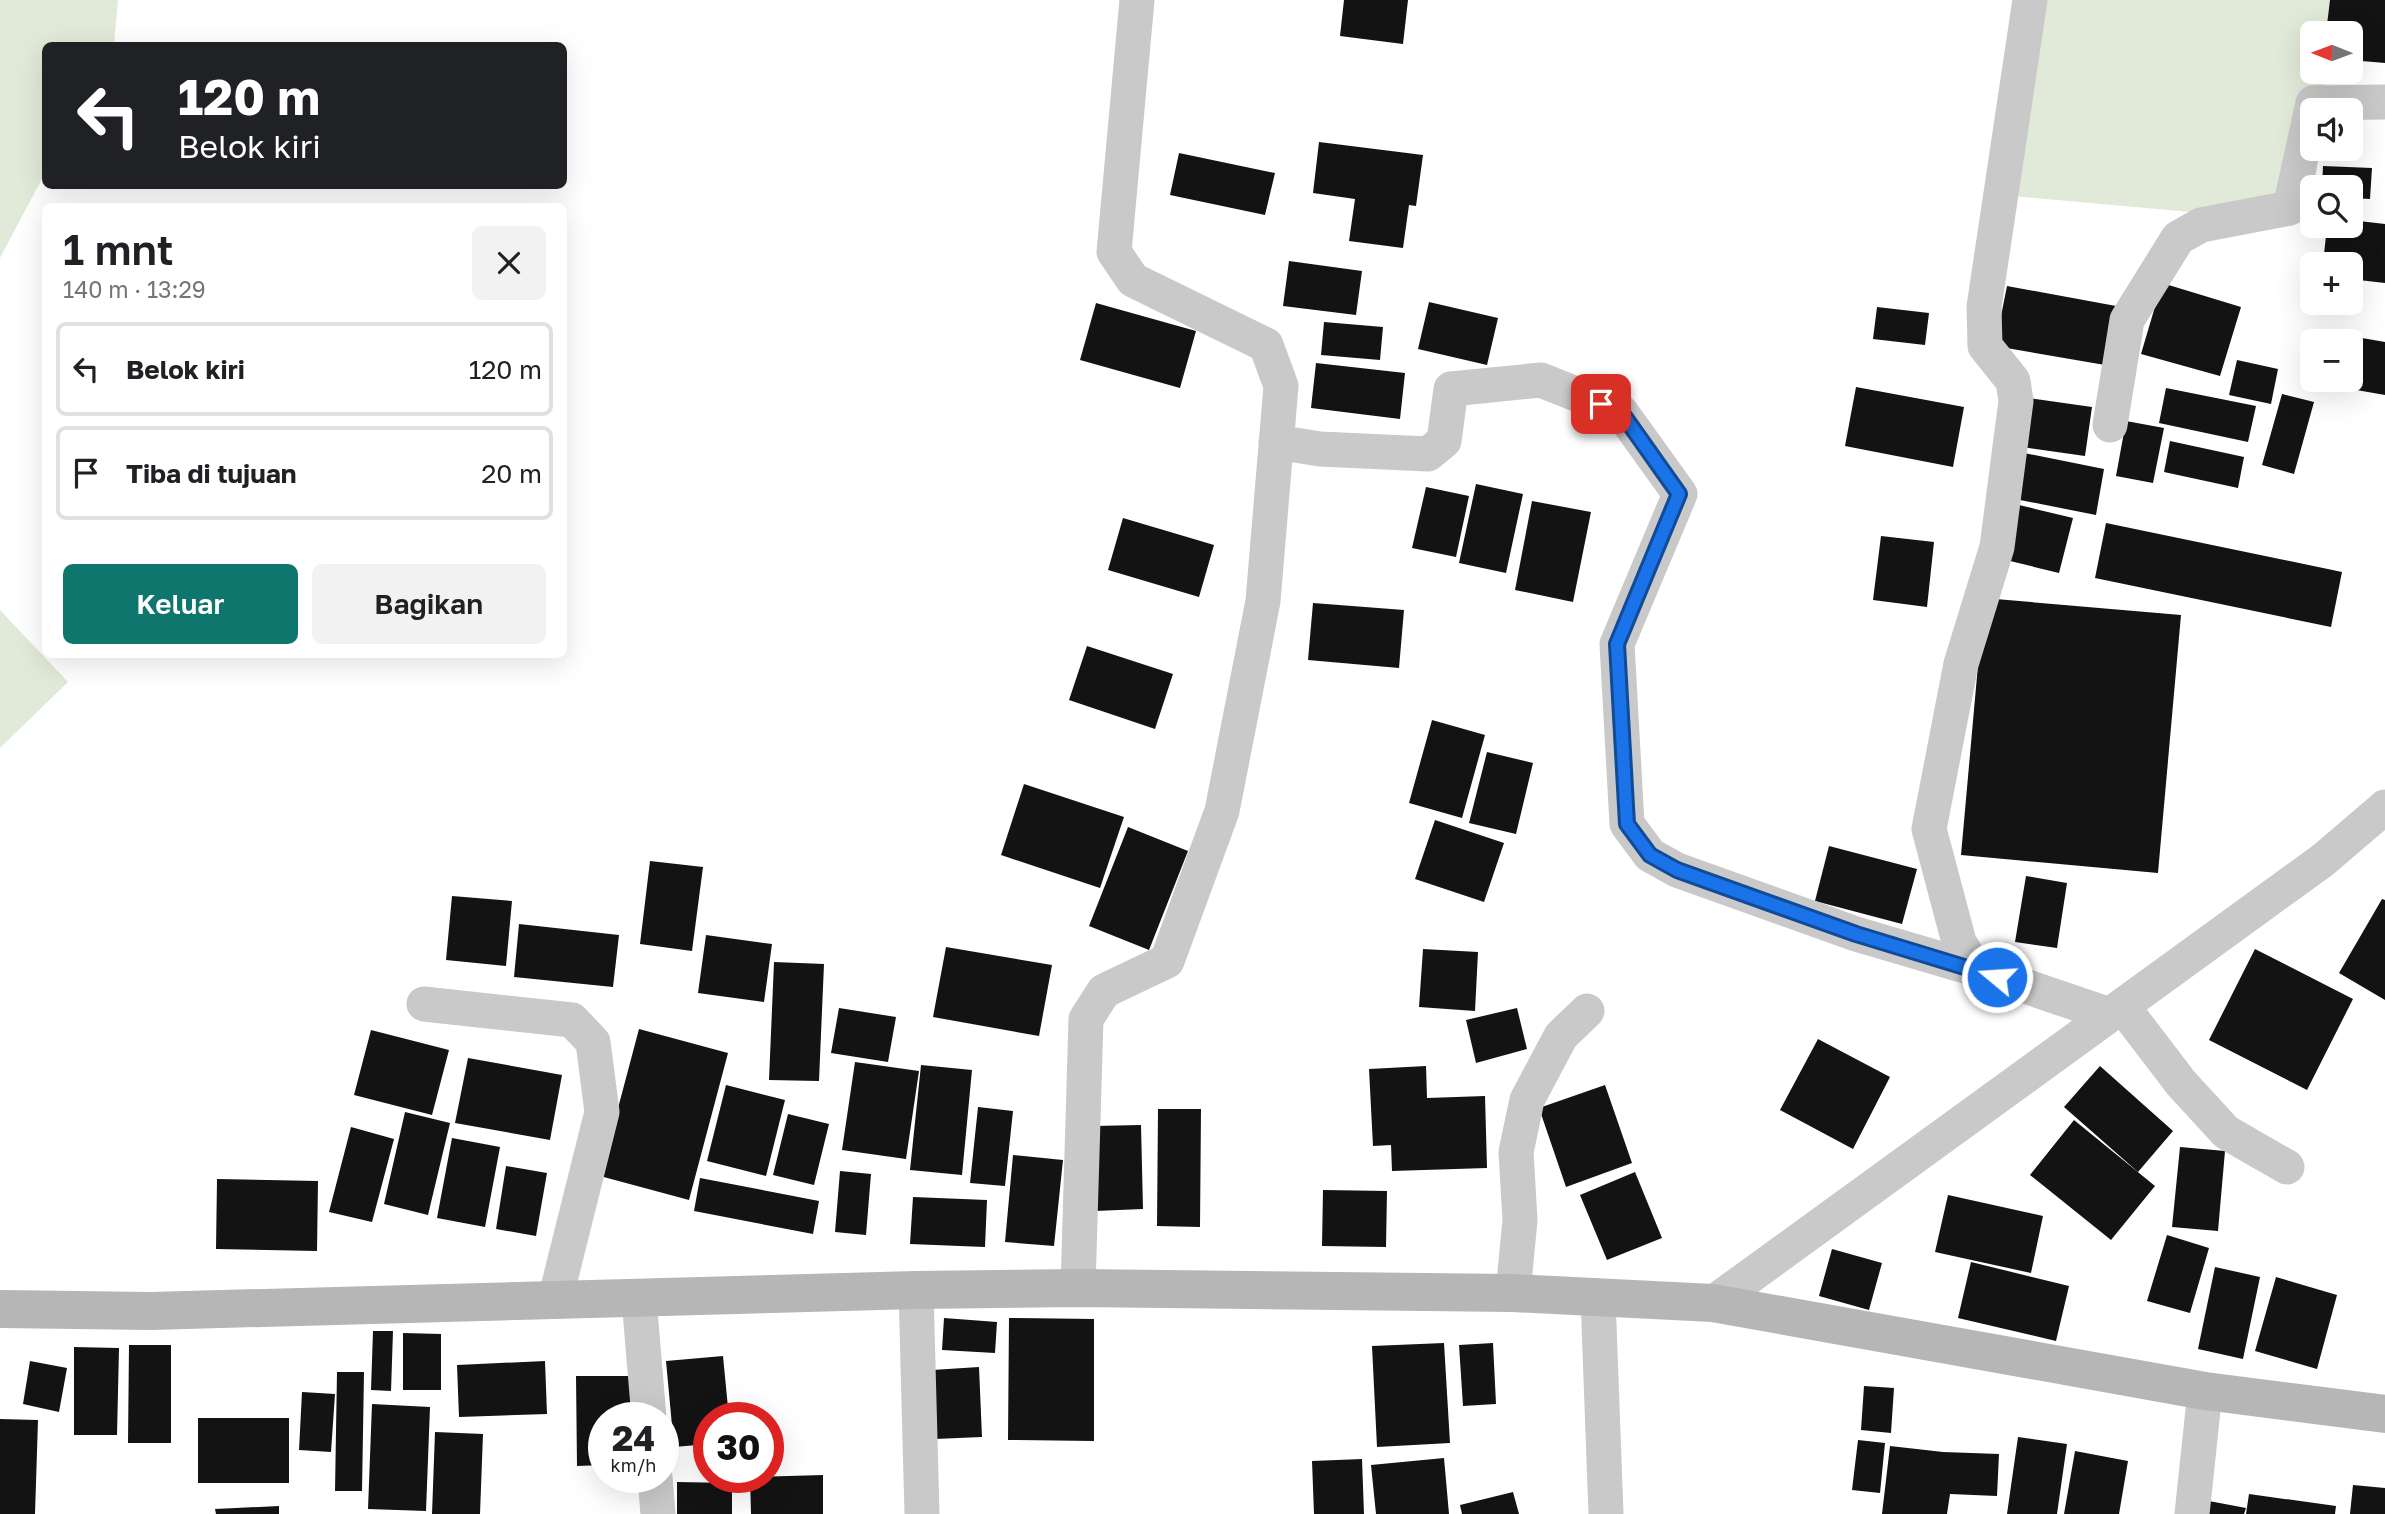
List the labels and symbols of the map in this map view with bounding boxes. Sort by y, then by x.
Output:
north arrow [2300,21,2362,84]
pin [1571,374,1631,434]
position arrow [1960,940,2034,1014]
speed limit sign: 30 [693,1402,784,1493]

